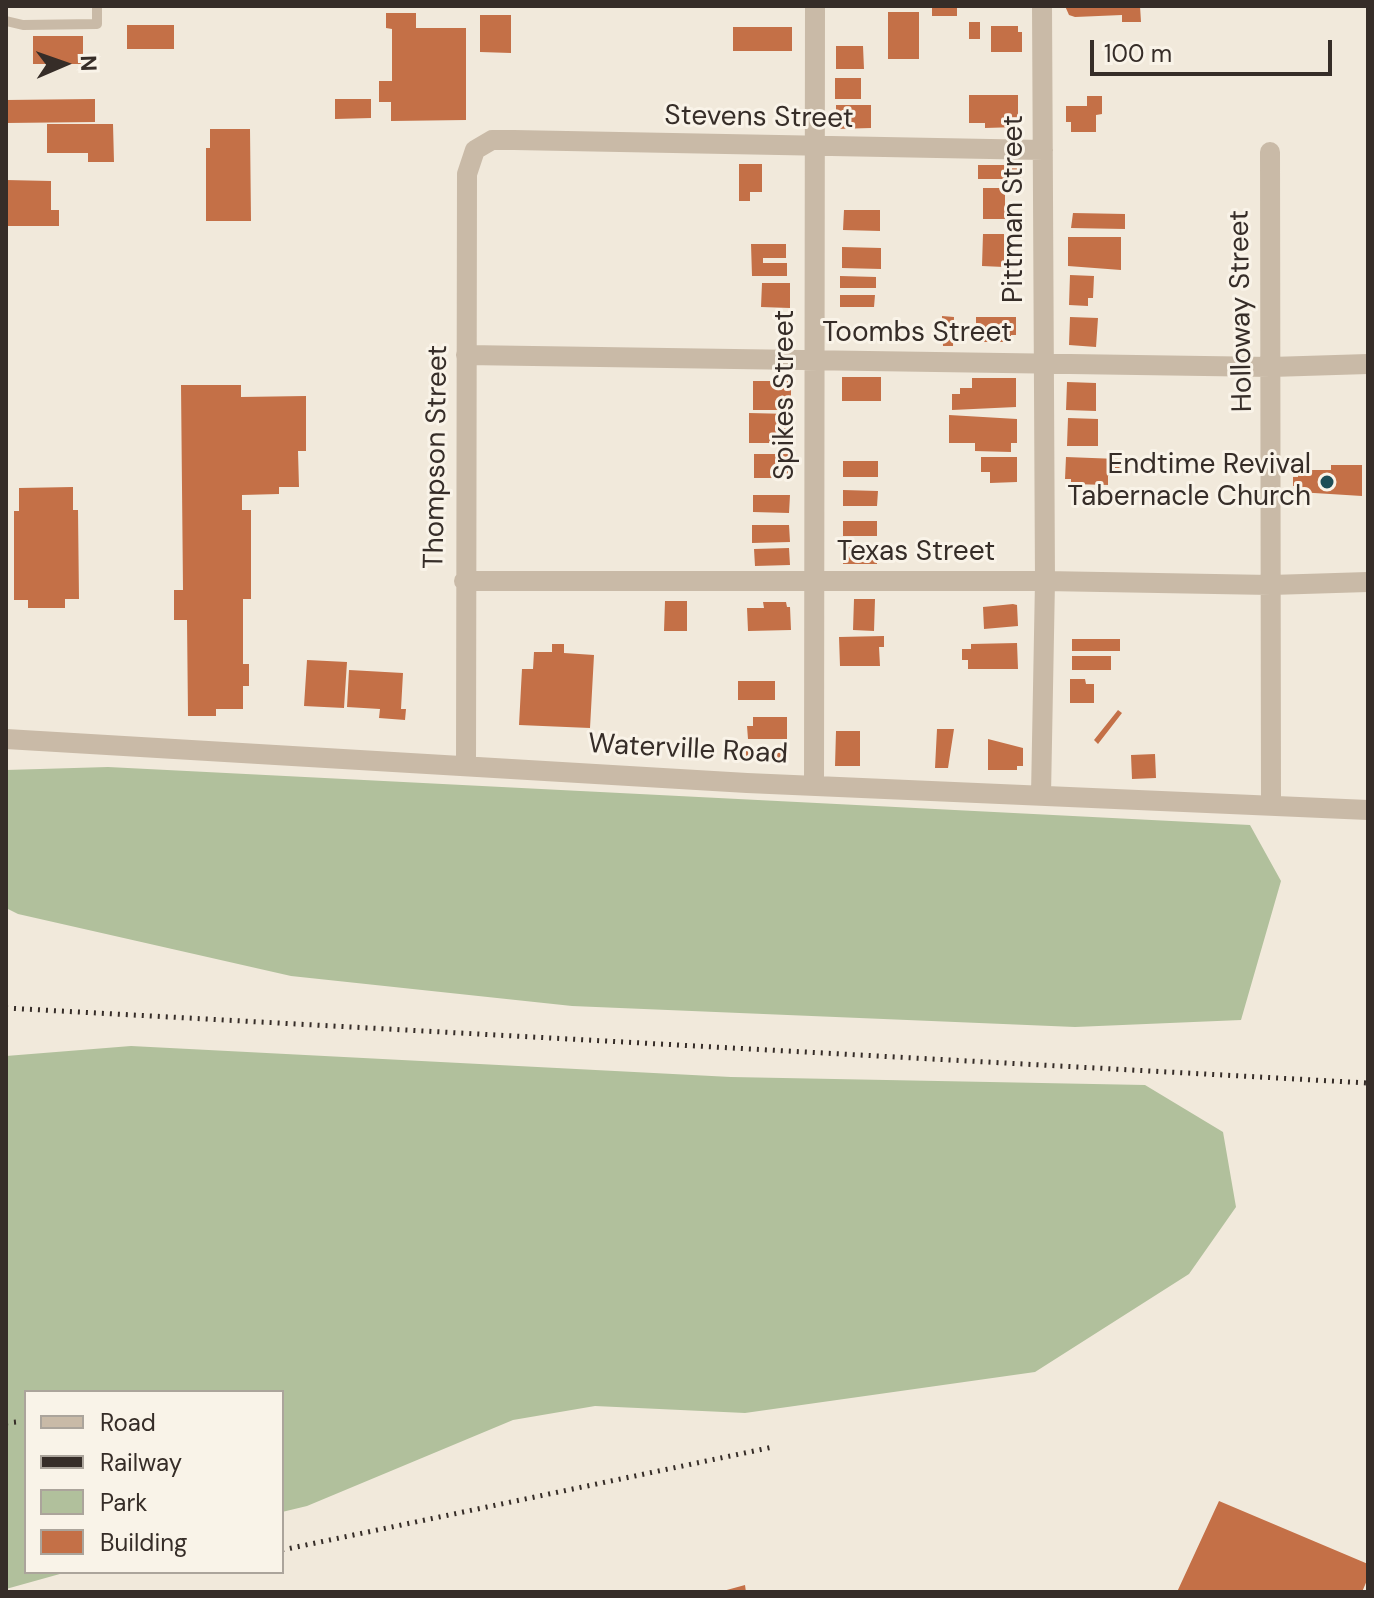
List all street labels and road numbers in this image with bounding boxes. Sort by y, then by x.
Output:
street label: Stevens Street [664,100,854,136]
street label: Pittman Street [998,115,1032,303]
street label: Holloway Street [1223,210,1261,412]
street label: Spikes Street [769,310,803,480]
street label: Toombs Street [822,317,1012,351]
street label: Thompson Street [418,345,456,569]
street label: Texas Street [837,536,995,570]
street label: Waterville Road [587,728,789,772]

